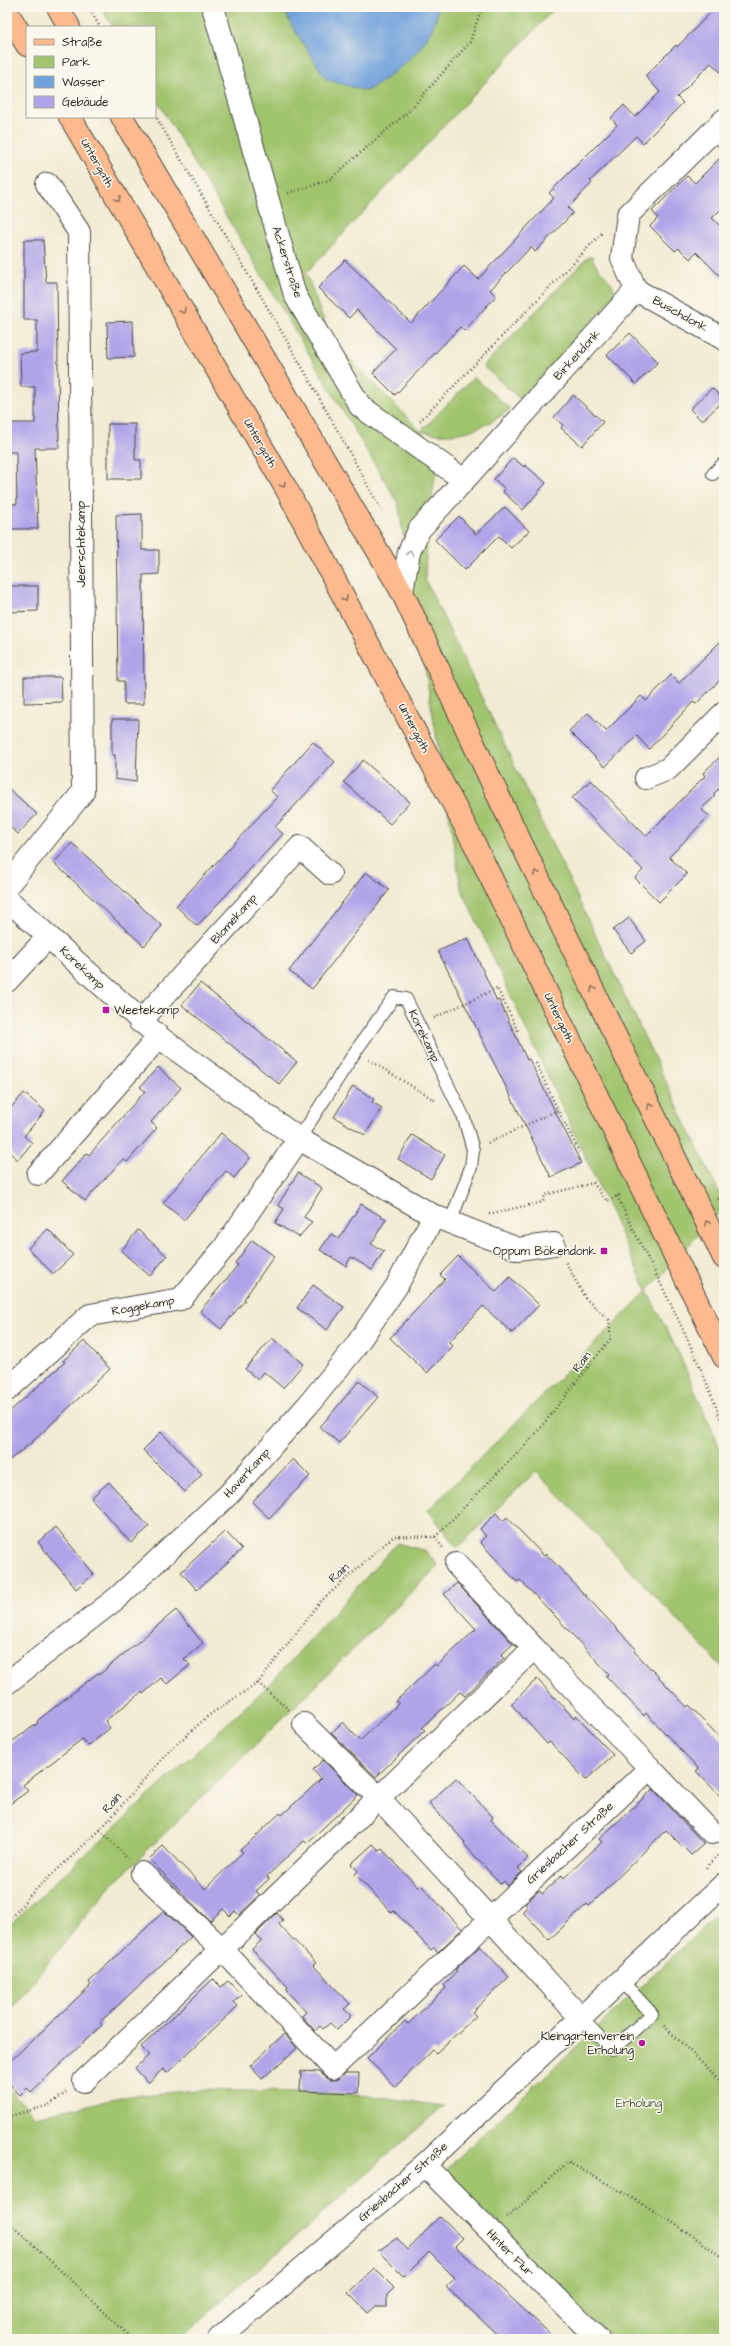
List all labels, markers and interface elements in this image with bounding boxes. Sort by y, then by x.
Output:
legend [26,26,156,118]
text: Straße [62,34,103,51]
text: Park [62,54,90,71]
text: Wasser [62,74,105,91]
text: Gebäude [62,94,109,111]
street label: Untergath [75,135,118,191]
one-way arrow [114,195,121,202]
street label: Ackerstraße [267,224,307,300]
street label: Buschdonk [649,292,711,336]
one-way arrow [179,307,186,315]
street label: Birkendonk [550,325,605,384]
street label: Untergath [238,415,281,471]
one-way arrow [279,481,286,488]
street label: Jeerschtekamp [73,501,90,587]
one-way arrow [405,550,413,557]
one-way arrow [340,595,347,602]
street label: Untergath [393,700,434,756]
one-way arrow [533,869,541,877]
street label: Blomekamp [207,890,261,948]
street label: Korekamp [55,942,109,994]
one-way arrow [590,986,598,994]
street label: Untergath [539,990,578,1046]
place label: Weetekamp [114,1002,179,1019]
marker: Weetekamp [101,1005,111,1015]
street label: Korekamp [404,1007,444,1065]
one-way arrow [647,1103,655,1110]
one-way arrow [704,1219,712,1227]
place label: Oppum Bökendonk [493,1243,597,1260]
marker: Oppum Bökendonk [599,1246,609,1256]
street label: Roggekamp [110,1292,176,1321]
street label: Rain [568,1348,596,1376]
street label: Haverkamp [220,1444,274,1502]
street label: Rain [325,1559,353,1587]
street label: Rain [98,1789,126,1817]
street label: Griesbacher Straße [523,1798,618,1888]
place label: Kleingartenverein Erholung [541,2028,634,2060]
marker: Kleingartenverein Erholung [637,2038,647,2048]
park label: Erholung [616,2095,662,2113]
street label: Griesbacher Straße [354,2138,452,2226]
street label: Hinter Flur [483,2226,538,2281]

